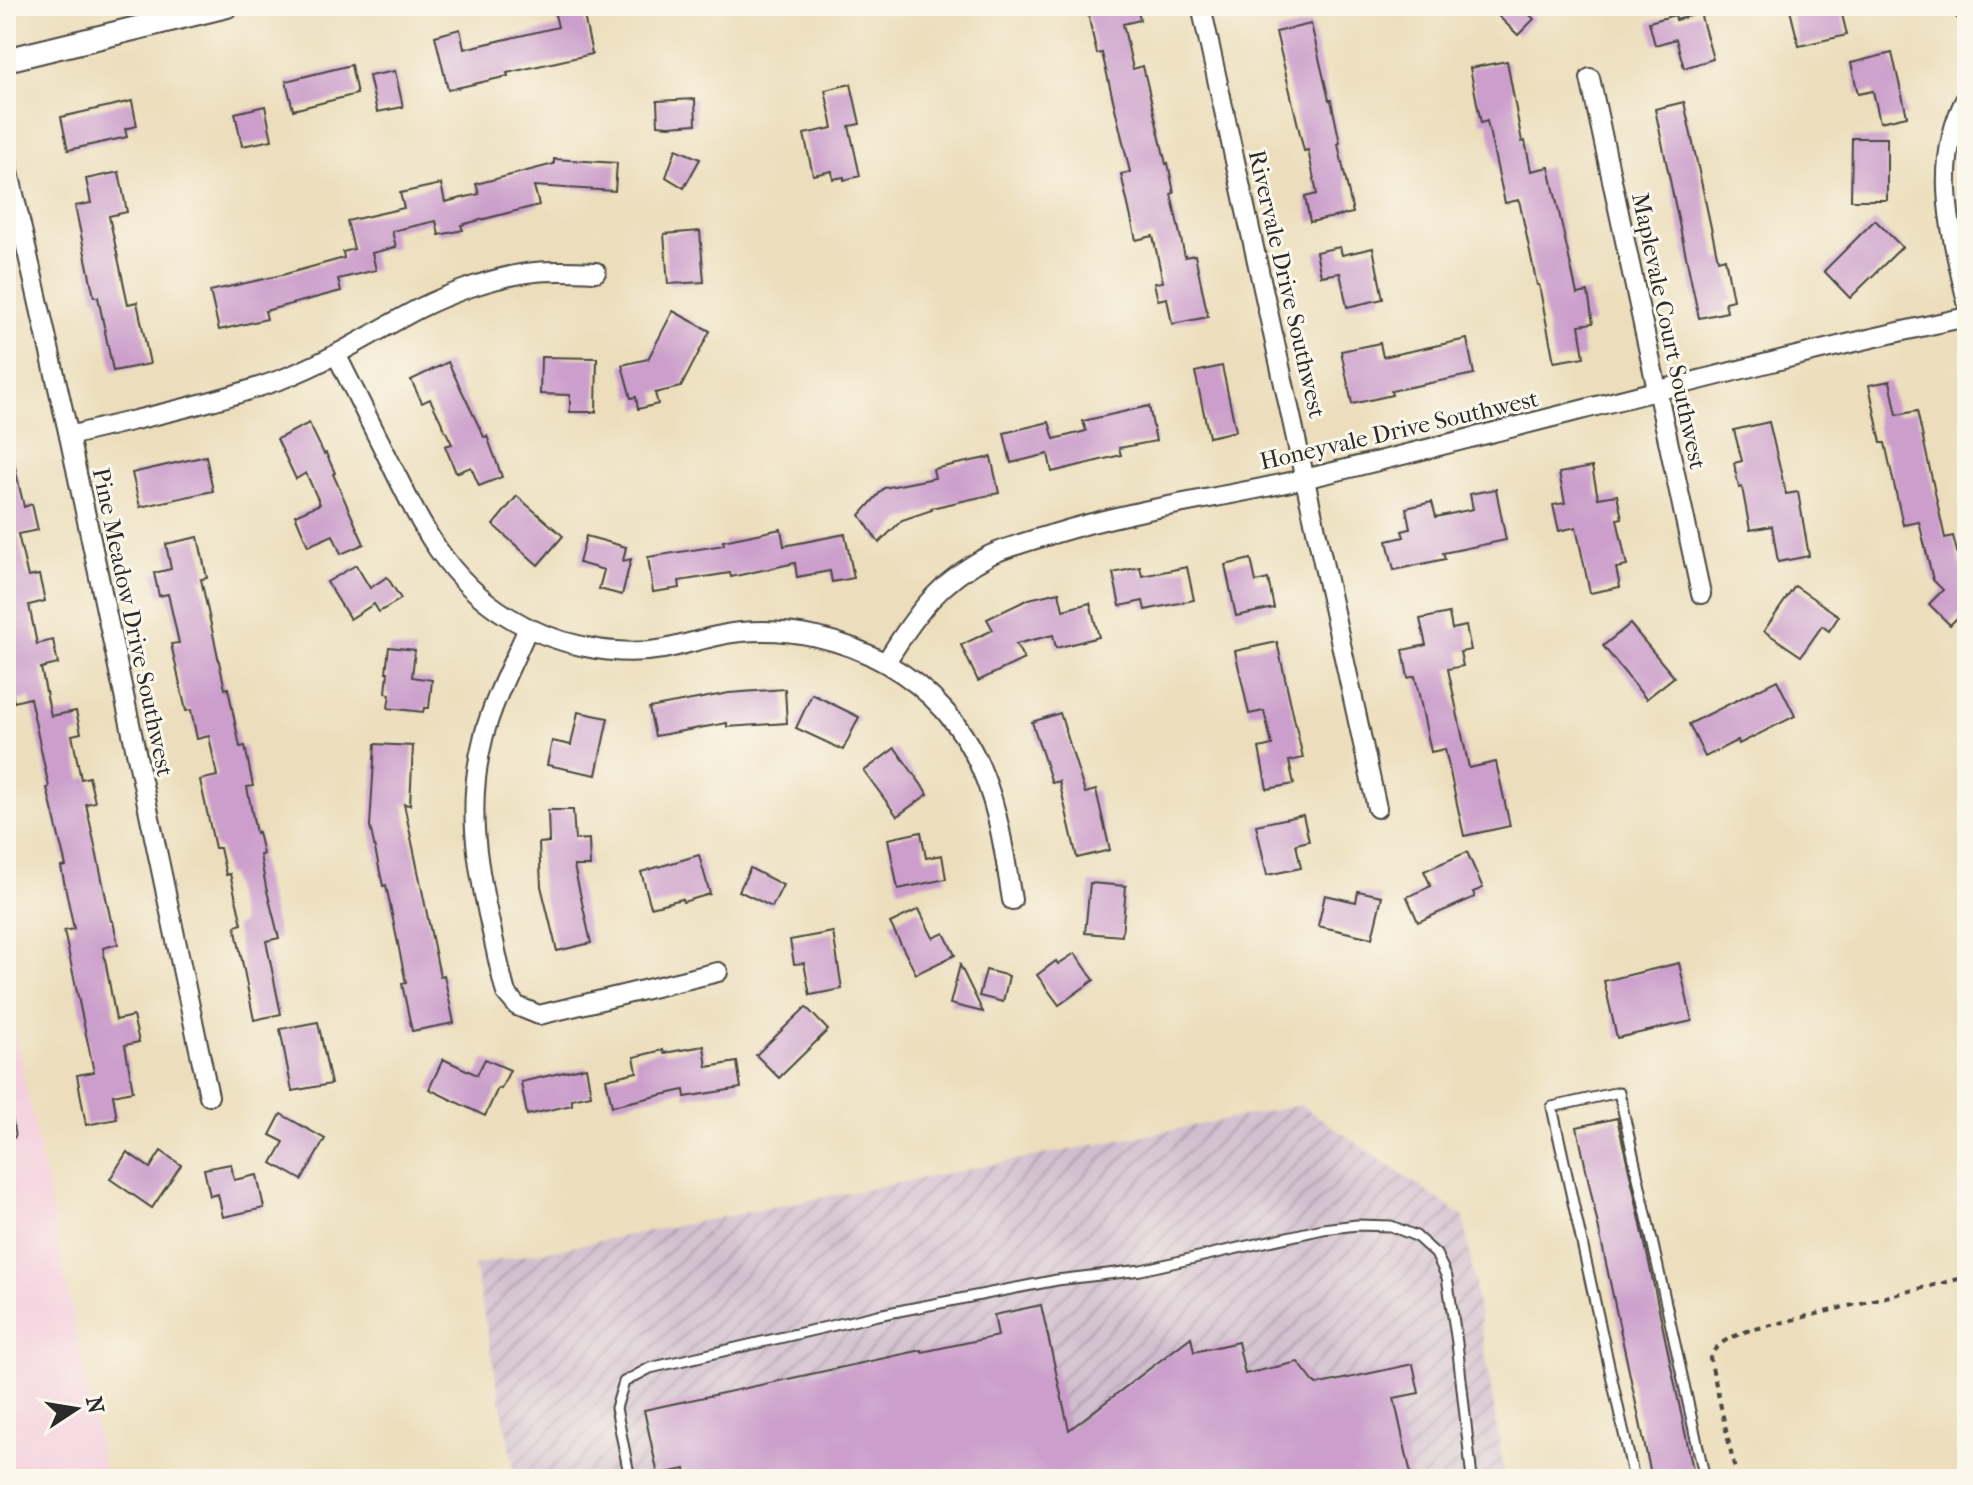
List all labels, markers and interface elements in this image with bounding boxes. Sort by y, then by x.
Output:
street label: Rivervale Drive Southwest [1243,147,1332,421]
street label: Maplevale Court Southwest [1626,190,1712,472]
street label: Honeyvale Drive Southwest [1257,384,1541,476]
street label: Pine Meadow Drive Southwest [87,465,179,779]
north arrow [36,1369,116,1449]
text: N [80,1394,109,1416]

